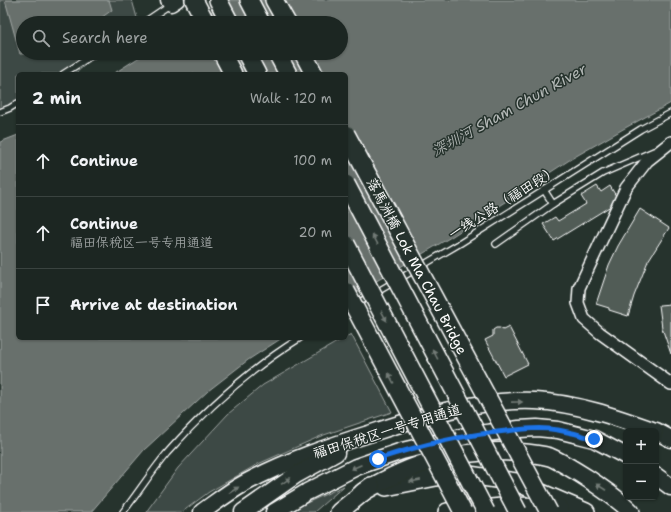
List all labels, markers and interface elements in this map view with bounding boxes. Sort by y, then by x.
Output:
search box [16,16,348,60]
icon: search [30,27,52,49]
text: Search here [62,28,148,48]
water label: 深圳河 Sham Chun River [428,59,591,161]
text: 2 min [32,87,82,109]
text: Walk · 120 m [250,90,332,107]
icon: ahead [32,150,54,172]
text: Continue [70,151,138,171]
text: 100 m [293,152,332,169]
street label: 一线公路（福田段） [445,161,561,243]
street label: 落馬洲橋 Lok Ma Chau Bridge [363,174,471,358]
text: Continue [70,214,138,234]
icon: ahead [32,222,54,244]
text: 20 m [299,224,332,241]
one-way arrow [371,233,378,245]
text: 福田保税区一号专用通道 [70,234,213,251]
icon: arrive [32,294,54,316]
text: Arrive at destination [70,295,238,315]
one-way arrow [380,310,387,322]
one-way arrow [432,348,438,360]
one-way arrow [388,372,395,383]
one-way arrow [511,398,523,405]
street label: 福田保税区一号专用通道 [311,400,463,462]
map controls [623,428,659,500]
button: + [623,428,659,464]
route end [585,430,603,448]
route start [369,450,387,468]
one-way arrow [351,464,362,470]
button: − [623,464,659,500]
one-way arrow [281,478,292,485]
one-way arrow [409,478,421,484]
one-way arrow [596,483,606,491]
one-way arrow [229,486,239,494]

